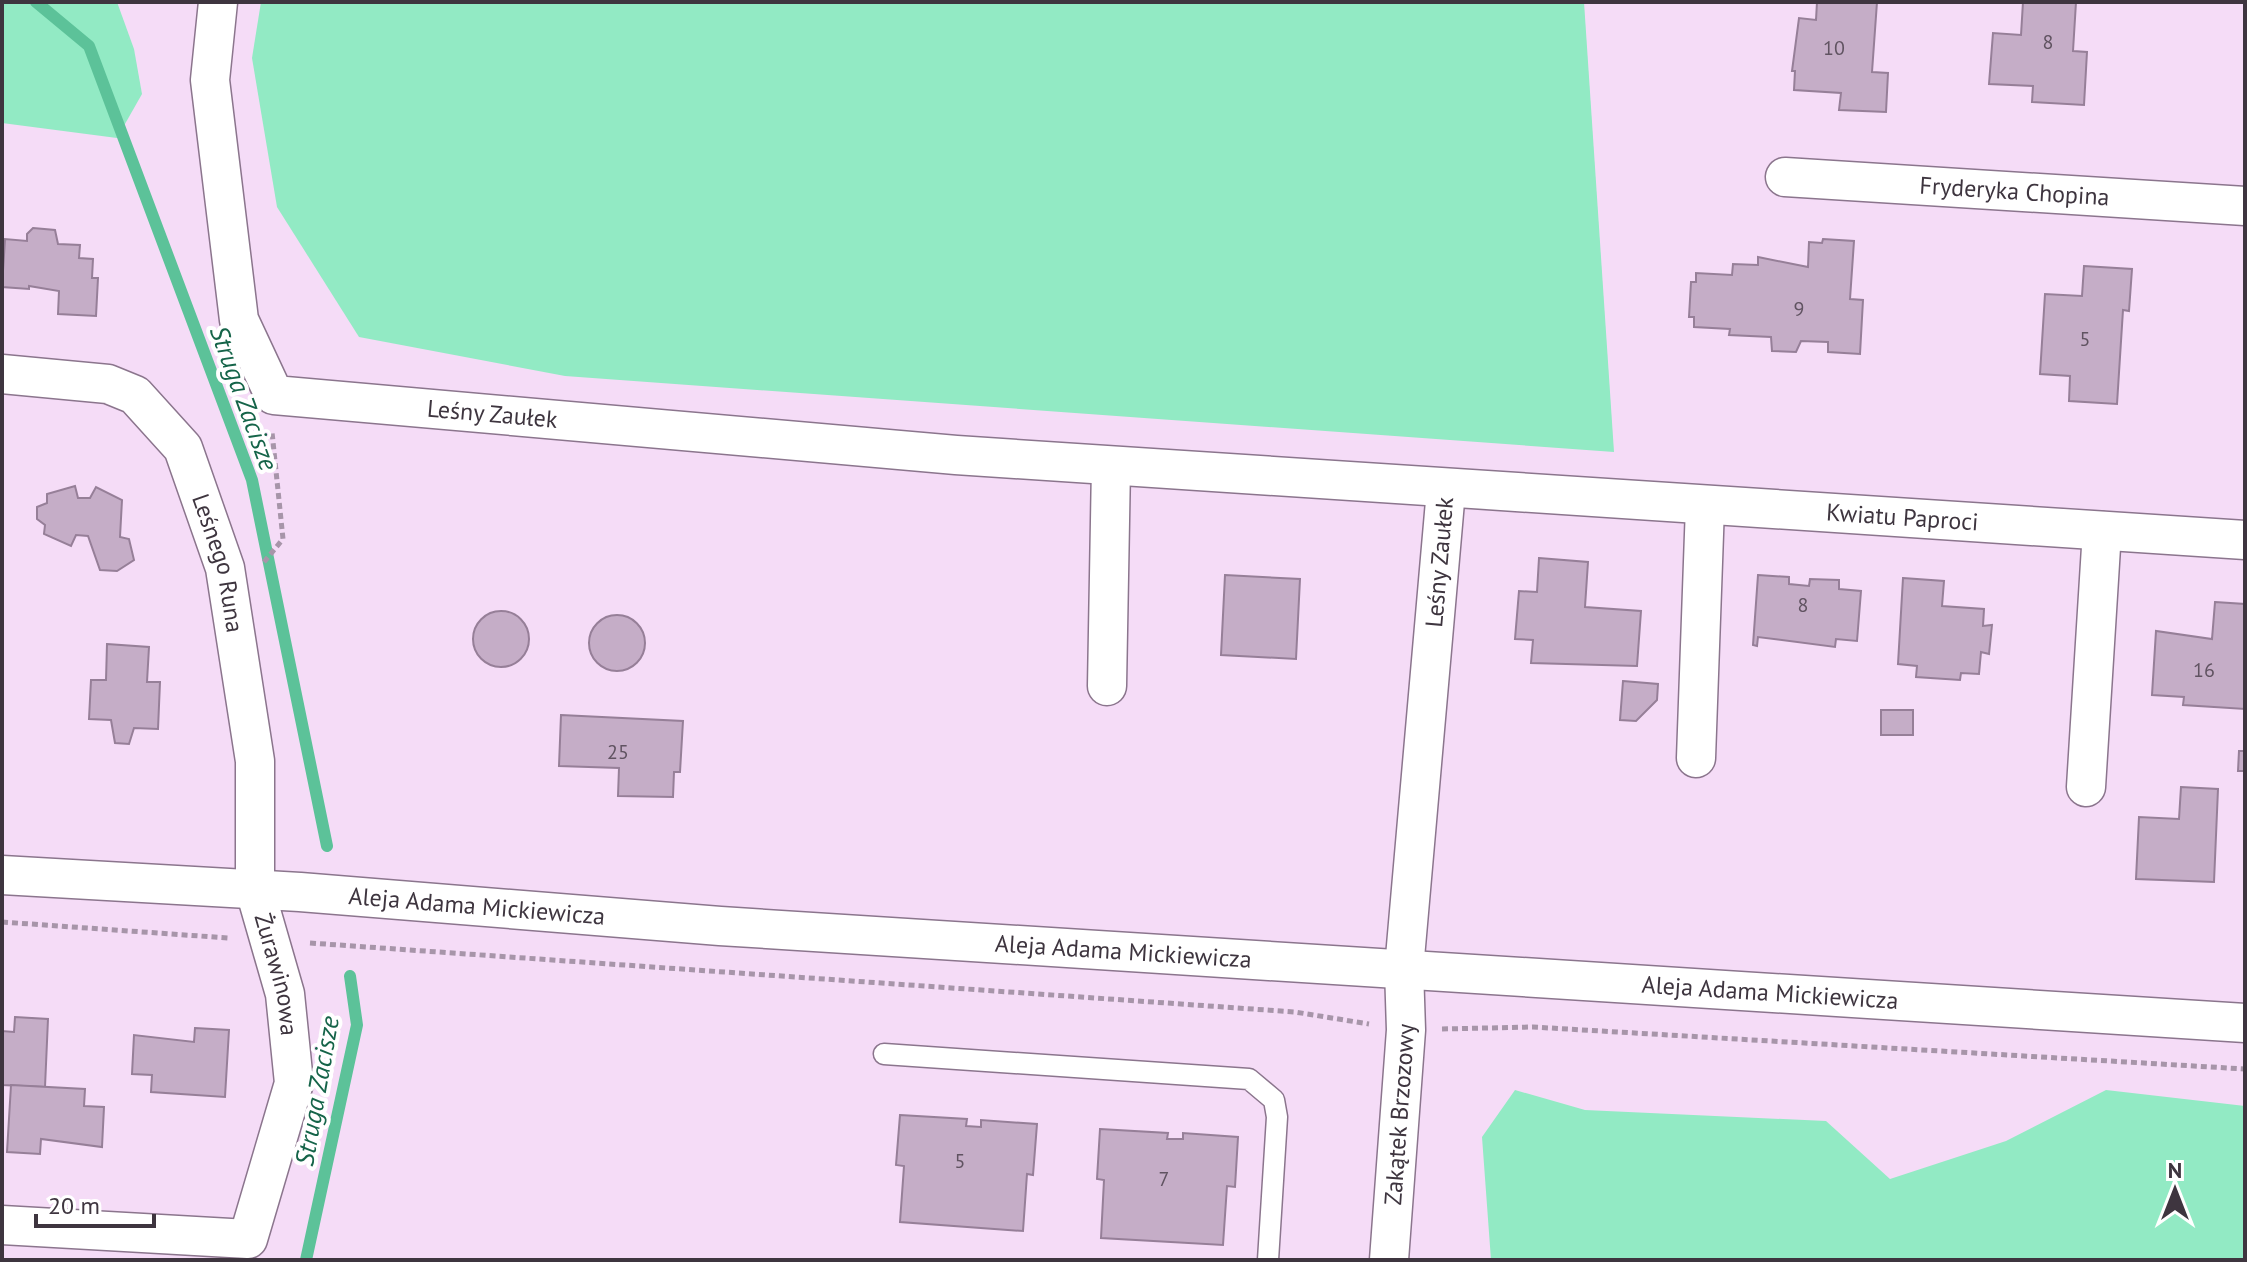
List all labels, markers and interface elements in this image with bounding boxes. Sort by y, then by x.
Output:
house number: 8 [2043,29,2053,55]
house number: 10 [1823,35,1845,61]
street label: Fryderyka Chopina [1919,170,2111,212]
house number: 9 [1794,296,1804,322]
water label: Struga Zacisze [203,321,286,475]
house number: 5 [2080,326,2090,352]
street label: Leśny Zaułek [426,393,559,435]
street label: Leśnego Runa [185,489,251,635]
street label: Leśny Zaułek [1418,495,1460,629]
street label: Kwiatu Paproci [1825,496,1980,537]
house number: 8 [1798,592,1808,618]
house number: 16 [2193,657,2215,683]
house number: 25 [607,739,629,765]
street label: Aleja Adama Mickiewicza [348,880,606,932]
street label: Żurawinowa [247,910,305,1037]
street label: Aleja Adama Mickiewicza [994,928,1253,975]
street label: Aleja Adama Mickiewicza [1641,969,1899,1016]
water label: Struga Zacisze [287,1013,346,1168]
street label: Zakątek Brzozowy [1377,1023,1421,1206]
house number: 5 [955,1148,965,1174]
north arrow [2135,1150,2215,1230]
text: N [2168,1156,2182,1184]
house number: 7 [1159,1166,1169,1192]
scale bar [36,1178,154,1228]
text: 20 m [48,1190,100,1221]

